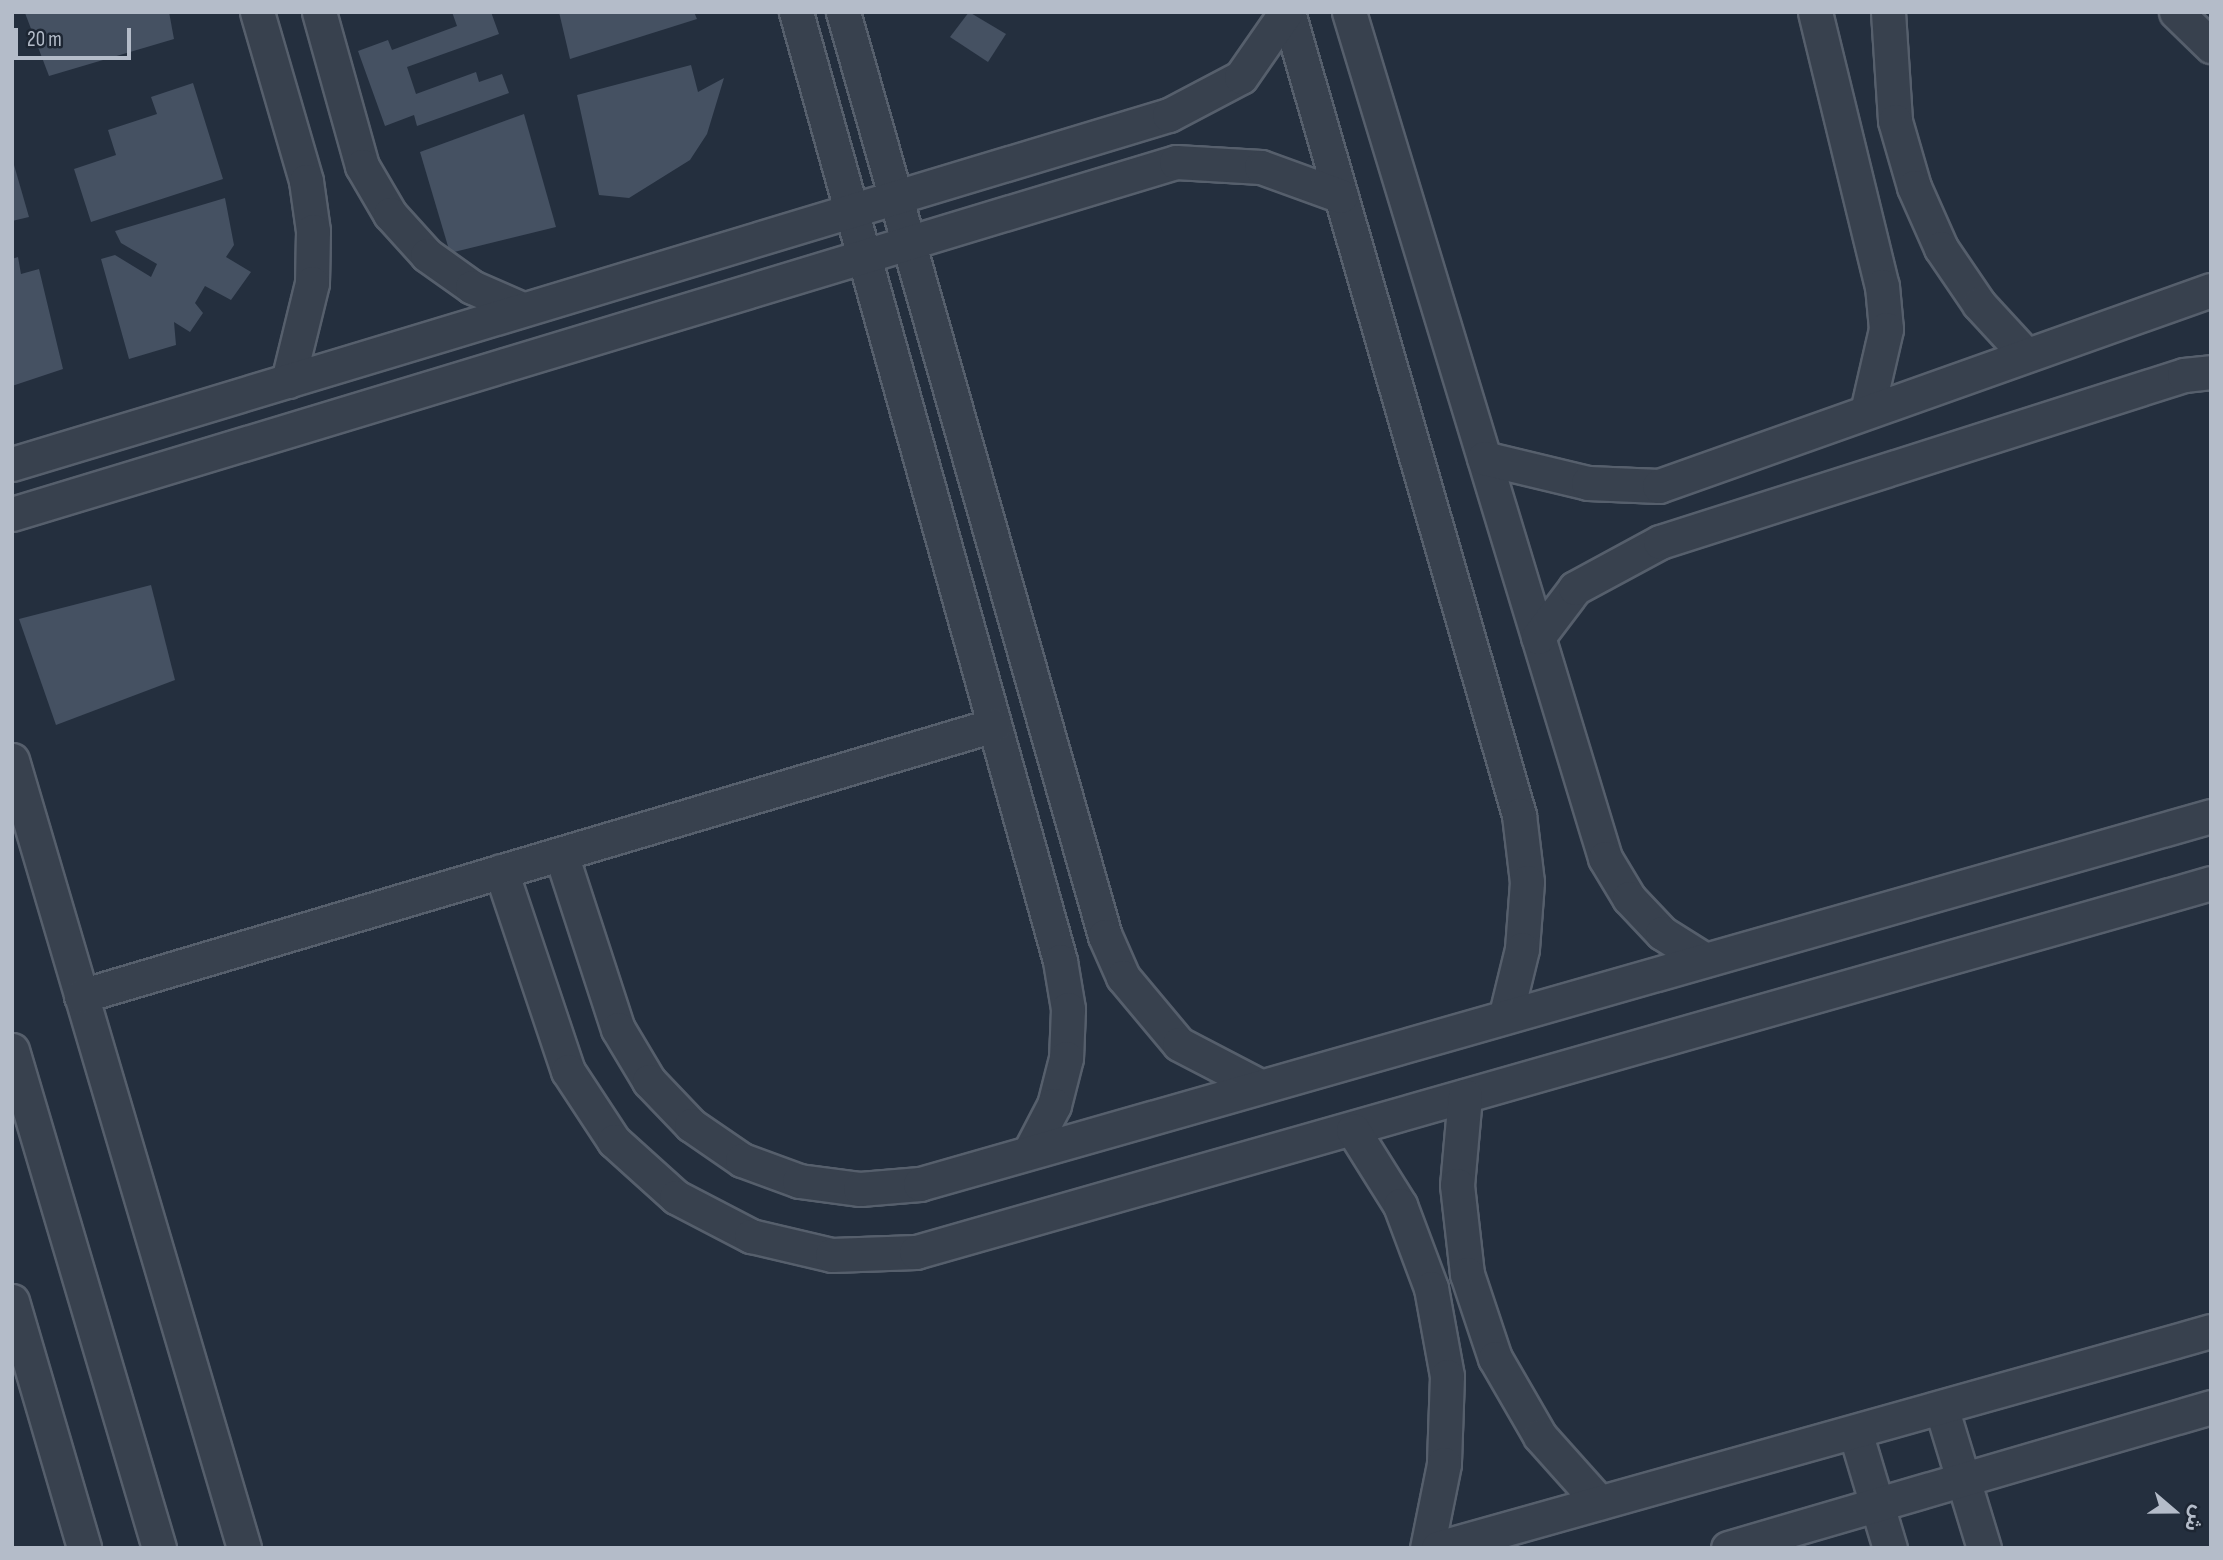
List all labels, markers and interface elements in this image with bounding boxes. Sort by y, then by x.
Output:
scale bar [18,14,135,58]
text: 20 m [27,27,62,52]
north arrow [2139,1476,2209,1546]
text: ش [2179,1502,2209,1535]

